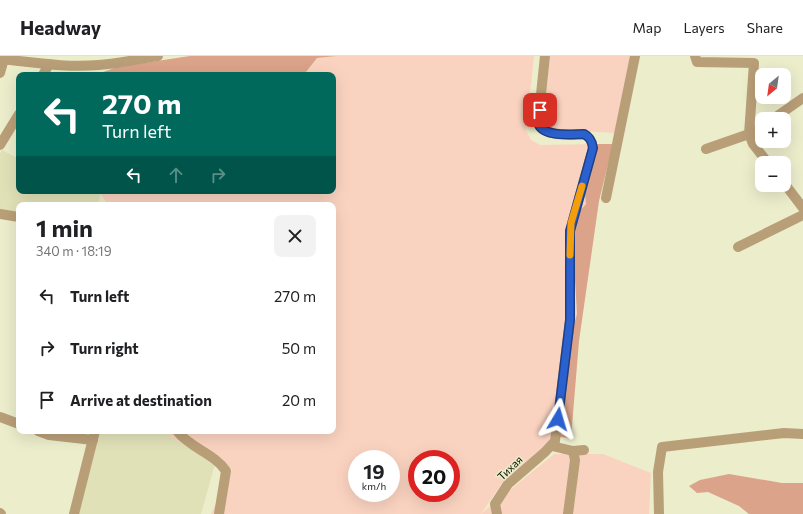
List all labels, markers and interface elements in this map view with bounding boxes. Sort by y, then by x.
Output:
text: Headway [20,16,101,39]
text: Map [633,19,661,36]
text: Layers [683,19,725,36]
text: Share [747,19,783,36]
north arrow [755,68,791,104]
map controls [755,68,791,192]
text: 270 m [102,86,181,120]
icon: left [36,88,88,140]
pin [523,93,557,127]
icon: arrive [529,99,551,121]
button: + [755,112,791,148]
text: Turn left [102,120,171,142]
button: − [755,156,791,192]
icon: left [123,164,145,186]
icon: ahead [165,164,187,186]
icon: right [207,164,229,186]
text: 1 min [36,213,93,242]
button: close [274,215,316,257]
text: 340 m · 18:19 [36,243,112,259]
icon: left [36,285,58,307]
text: Turn left [70,287,129,305]
text: 270 m [274,287,316,305]
icon: right [36,337,58,359]
text: Turn right [70,339,139,357]
text: 50 m [282,339,316,357]
icon: arrive [36,389,58,411]
text: Arrive at destination [70,391,212,409]
text: 20 m [282,391,316,409]
position arrow [537,398,579,440]
speed limit sign: 20 [408,450,460,502]
street label: Тихая [494,453,525,483]
text: 19 [363,459,385,483]
text: km/h [362,480,386,492]

